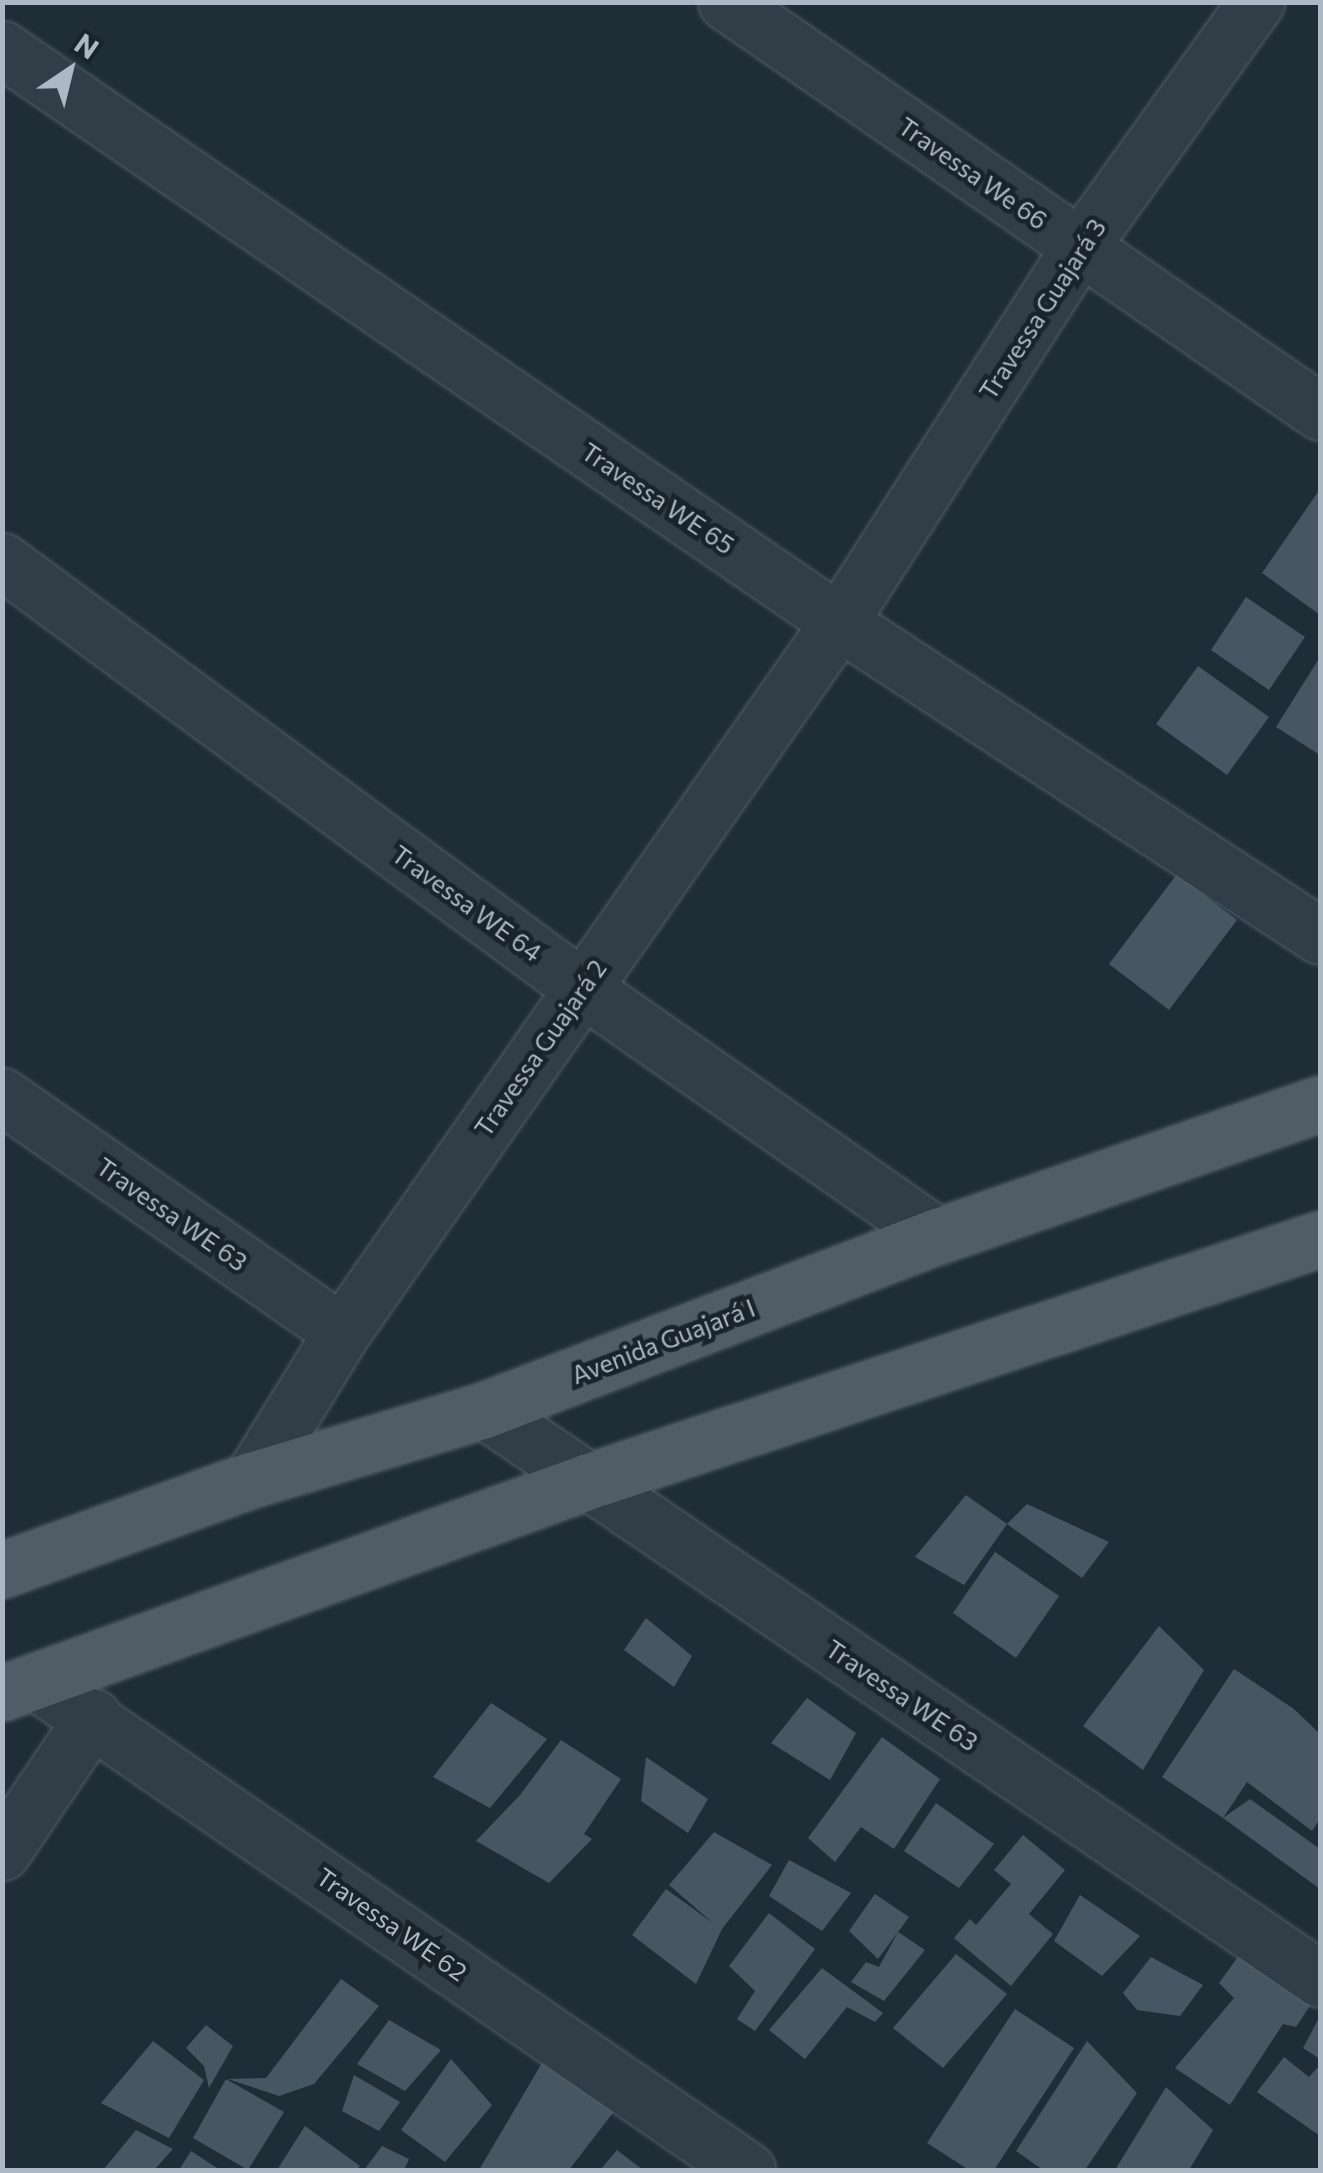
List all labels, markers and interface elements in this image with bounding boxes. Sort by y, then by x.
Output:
north arrow [20,20,120,120]
text: N [69,25,106,65]
street label: Travessa We 66 [893,111,1053,235]
street label: Travessa Guajará 3 [972,213,1112,405]
street label: Travessa WE 65 [576,436,740,560]
street label: Travessa WE 64 [386,839,548,967]
street label: Travessa Guajará 2 [468,954,612,1142]
street label: Travessa WE 63 [91,1151,253,1277]
street label: Avenida Guajará I [567,1292,759,1390]
street label: Travessa WE 63 [820,1633,984,1757]
street label: Travessa WE 62 [311,1861,473,1987]

